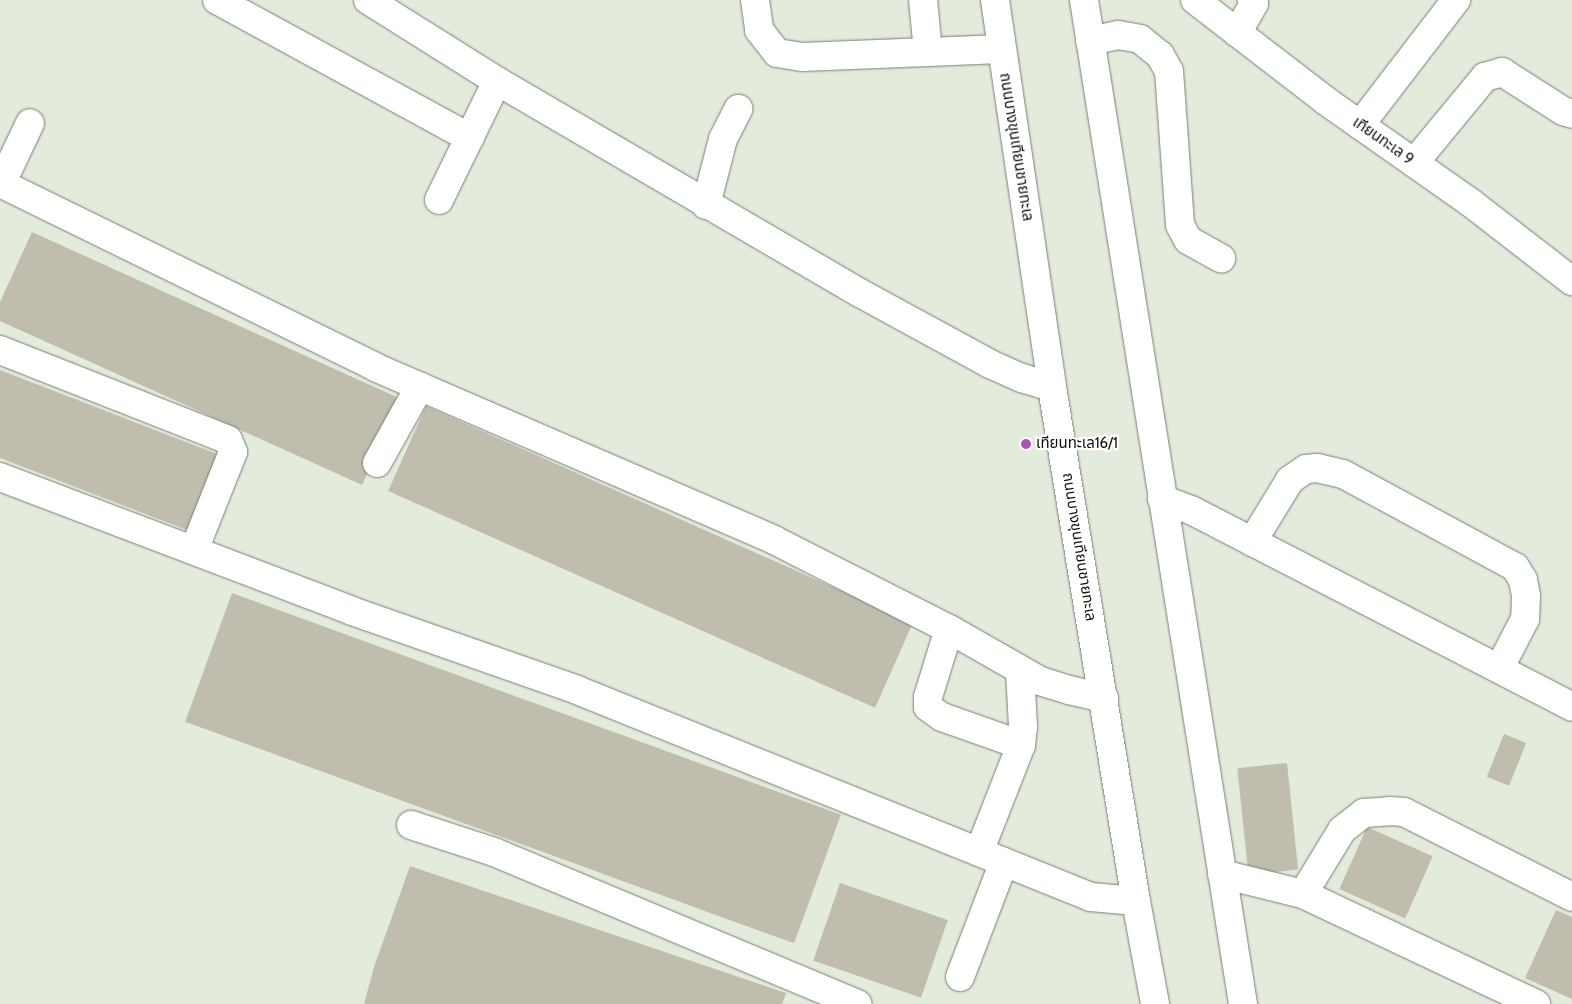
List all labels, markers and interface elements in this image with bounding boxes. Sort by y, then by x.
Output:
street label: ถนนบางขุนเทียนชายทะเล [995,72,1037,222]
street label: เทียนทะเล 9 [1349,113,1417,169]
place label: เทียนทะเล16/1 [1036,435,1118,453]
marker: เทียนทะเล16/1 [1020,438,1032,450]
street label: ถนนบางขุนเทียนชายทะเล [1058,472,1100,622]

